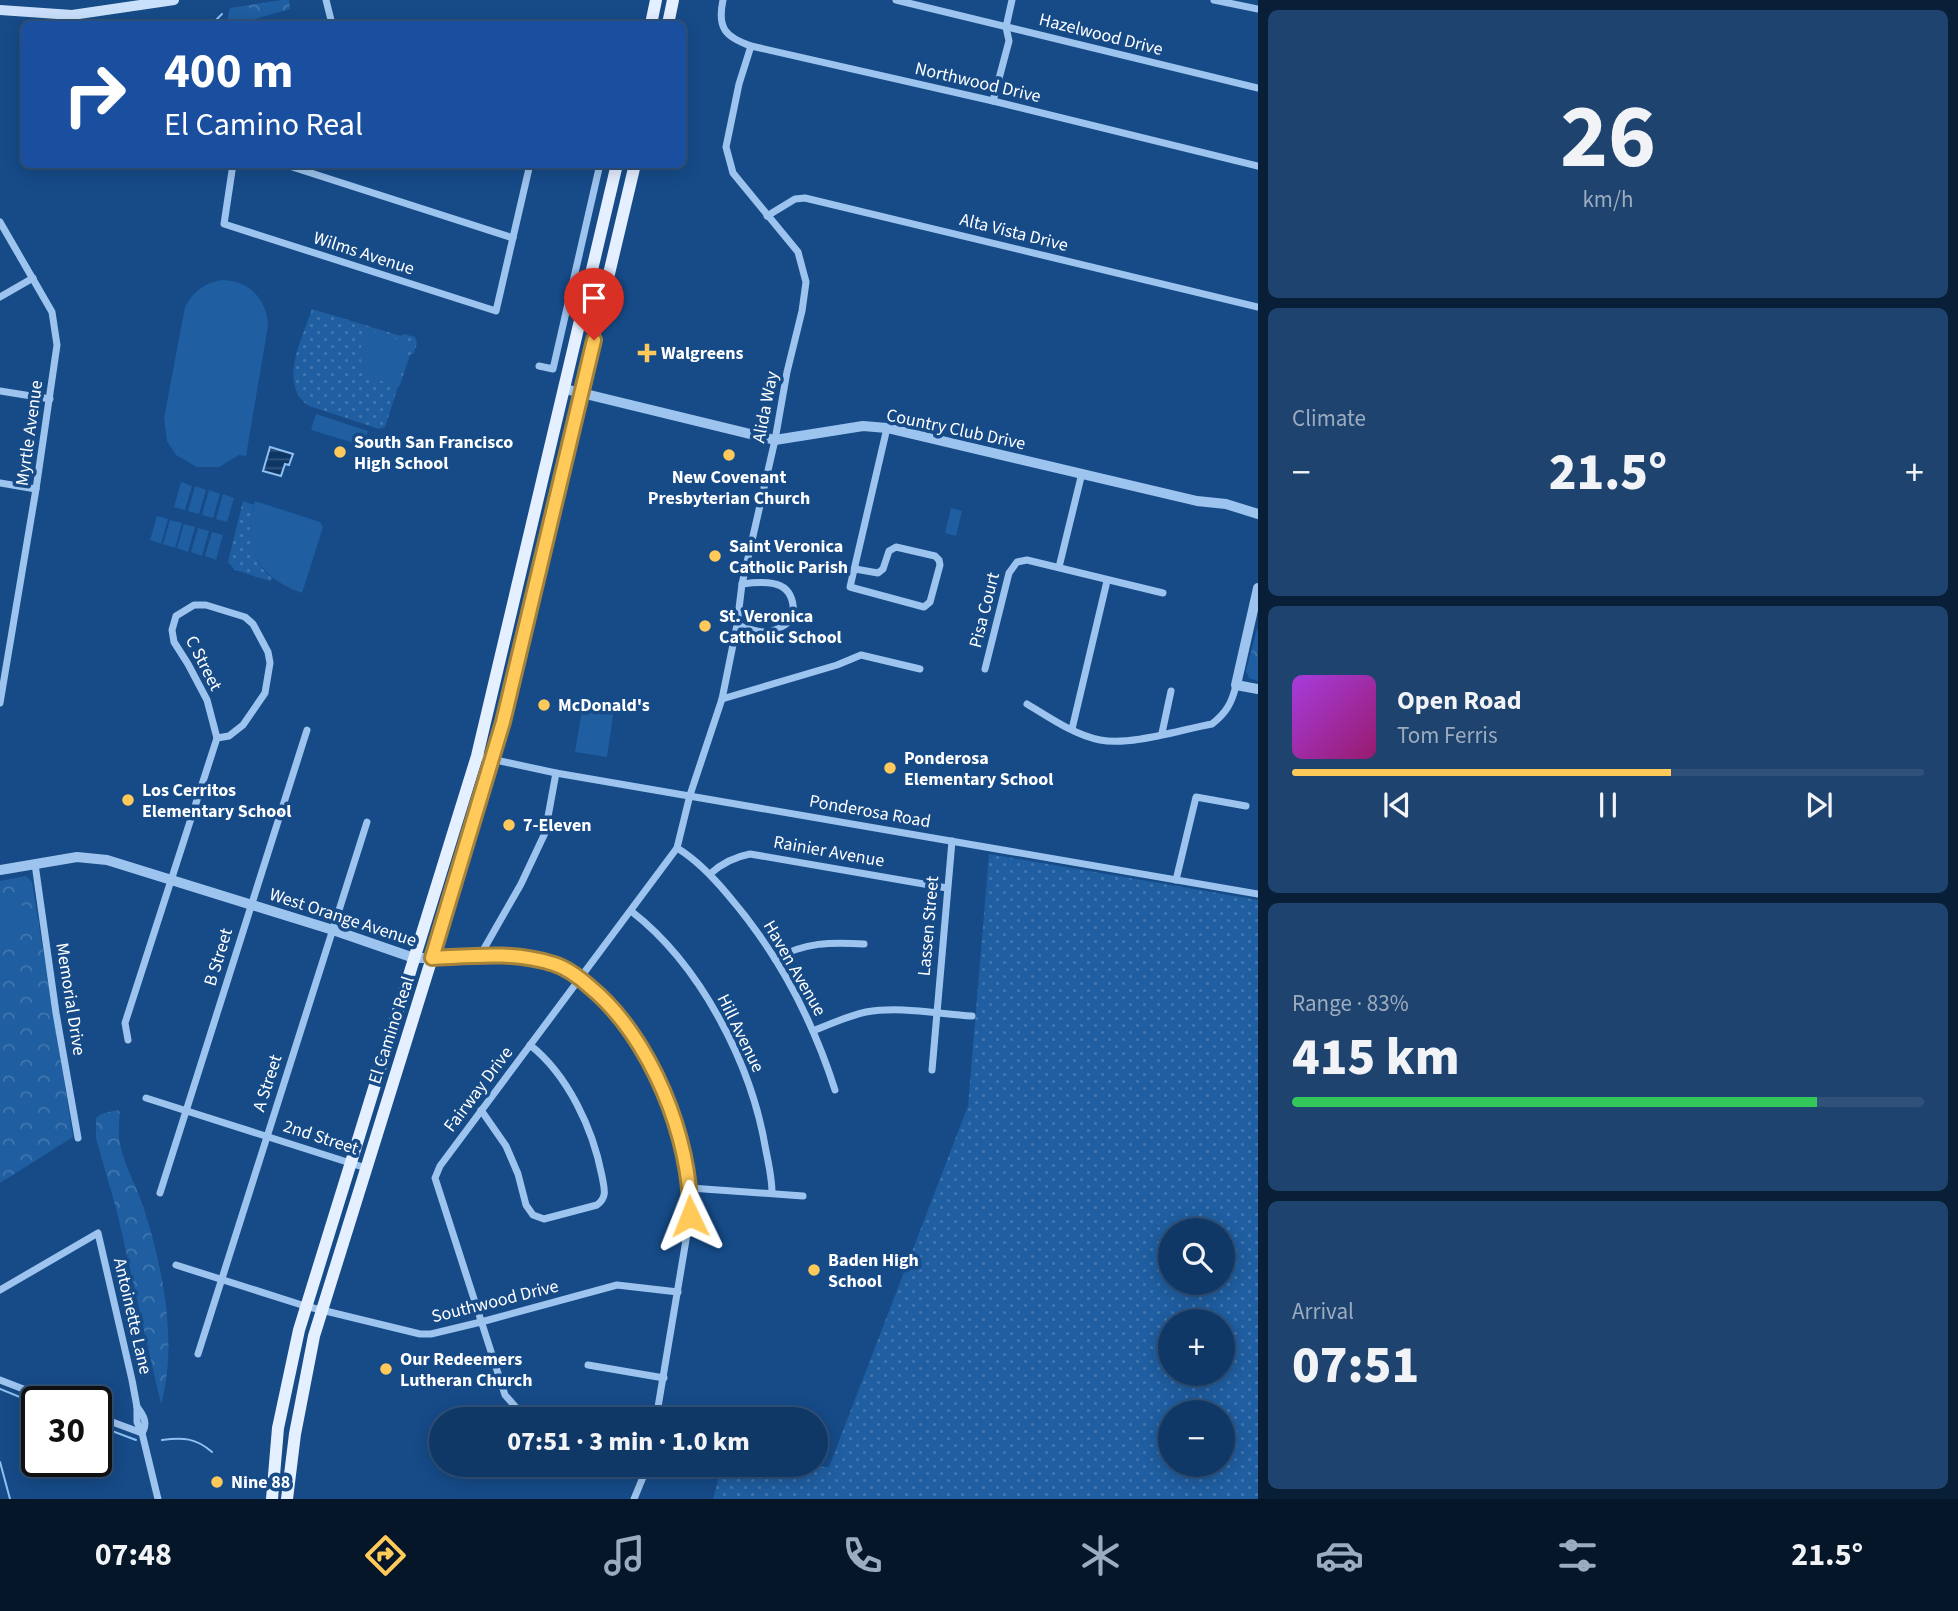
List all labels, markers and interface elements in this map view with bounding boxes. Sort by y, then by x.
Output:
street label: Hazelwood Drive [1036,7,1165,62]
text: 400 m [164,37,293,107]
icon: right [49,49,140,140]
street label: Northwood Drive [912,56,1043,109]
text: 26 [1560,73,1656,202]
text: El Camino Real [164,102,363,148]
text: km/h [1582,183,1634,216]
street label: Alta Vista Drive [957,207,1071,258]
street label: Wilms Avenue [310,225,418,282]
pin [564,268,624,340]
icon: arrive [575,279,613,317]
place label: Walgreens [661,341,744,366]
marker: Walgreens [639,345,655,361]
street label: Alida Way [746,368,785,445]
street label: Myrtle Avenue [10,379,49,488]
text: Climate [1292,402,1366,435]
street label: Country Club Drive [884,403,1028,456]
place label: South San Francisco High School [354,430,513,476]
text: 21.5° [1549,436,1667,510]
marker: South San Francisco High School [332,444,348,460]
text: − [1292,446,1311,500]
text: + [1905,446,1924,500]
marker: New Covenant Presbyterian Church [721,447,737,463]
place label: New Covenant Presbyterian Church [648,465,810,511]
place label: Saint Veronica Catholic Parish [729,534,848,580]
marker: Saint Veronica Catholic Parish [707,548,723,564]
street label: Pisa Court [963,570,1006,651]
place label: St. Veronica Catholic School [719,604,842,650]
marker: St. Veronica Catholic School [697,618,713,634]
street label: C Street [179,631,228,695]
text: Open Road [1397,682,1522,719]
place label: McDonald's [558,693,650,718]
marker: McDonald's [536,697,552,713]
text: Tom Ferris [1397,719,1498,752]
place label: Ponderosa Elementary School [904,746,1054,792]
marker: Ponderosa Elementary School [882,760,898,776]
place label: Los Cerritos Elementary School [142,778,292,824]
icon: previous [1378,786,1416,824]
icon: pause [1589,786,1627,824]
icon: next [1800,786,1838,824]
street label: Ponderosa Road [807,789,933,834]
marker: Los Cerritos Elementary School [120,792,136,808]
place label: 7-Eleven [523,813,592,838]
marker: 7-Eleven [501,817,517,833]
street label: Rainier Avenue [771,829,886,874]
street label: Lassen Street [912,875,945,977]
street label: West Orange Avenue [266,882,420,953]
street label: Haven Avenue [757,916,832,1021]
street label: B Street [198,925,239,989]
street label: Memorial Drive [49,941,92,1057]
street label: El Camino Real [362,973,421,1087]
text: Range · 83% [1292,987,1409,1020]
street label: Hill Avenue [711,990,770,1077]
text: 415 km [1292,1021,1460,1095]
street label: Fairway Drive [438,1041,519,1137]
street label: A Street [247,1051,288,1115]
street label: 2nd Street [280,1114,362,1161]
position arrow [653,1179,727,1253]
map controls [1158,1218,1235,1477]
button: search [1158,1218,1235,1295]
place label: Baden High School [828,1248,919,1294]
street label: Antoinette Lane [107,1255,158,1377]
marker: Baden High School [806,1262,822,1278]
street label: Southwood Drive [429,1274,561,1329]
text: Arrival [1292,1295,1354,1328]
button: + [1158,1309,1235,1386]
text: 07:51 [1292,1329,1419,1403]
place label: Our Redeemers Lutheran Church [400,1347,533,1393]
marker: Our Redeemers Lutheran Church [378,1361,394,1377]
speed limit sign: 30 [21,1386,112,1477]
button: − [1158,1400,1235,1477]
text: 07:51 · 3 min · 1.0 km [507,1423,750,1460]
place label: Nine 88 [231,1470,290,1495]
marker: Nine 88 [209,1474,225,1490]
icon: directions [361,1531,410,1580]
icon: music [600,1531,649,1580]
icon: phone [838,1531,887,1580]
icon: climate [1076,1531,1125,1580]
icon: car [1315,1531,1364,1580]
icon: filters [1553,1531,1602,1580]
text: 07:48 [95,1532,172,1578]
text: 21.5° [1791,1532,1863,1578]

